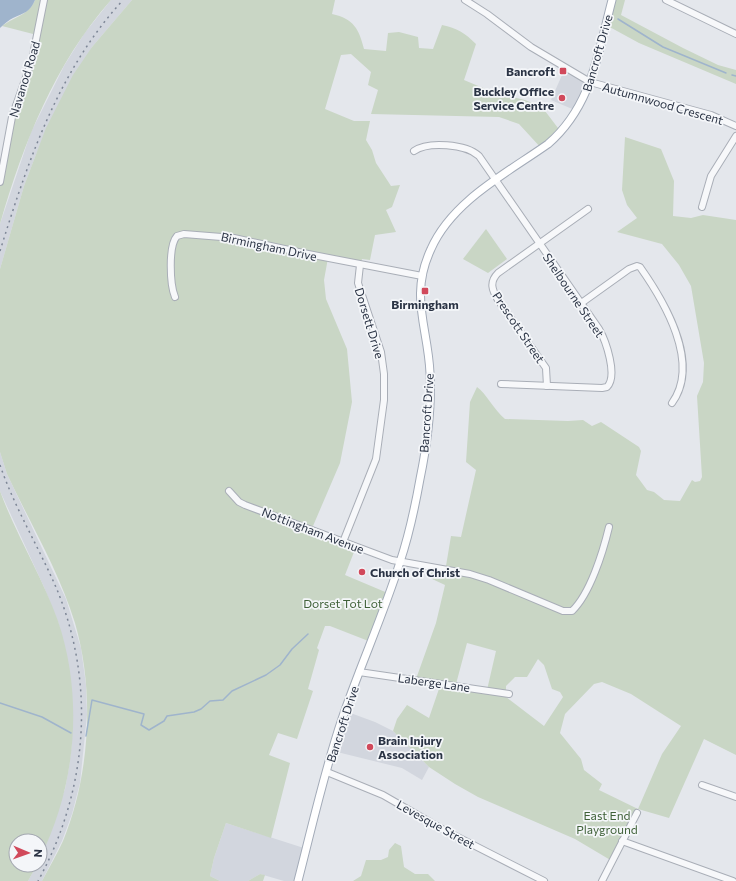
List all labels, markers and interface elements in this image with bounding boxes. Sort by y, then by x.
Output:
street label: Bancroft Drive [579,13,615,93]
street label: Navanod Road [6,39,42,119]
place label: Bancroft [506,64,555,78]
marker: Bancroft [558,66,568,76]
street label: Autumnwood Crescent [601,79,725,127]
place label: Buckley Office Service Centre [473,84,554,112]
marker: Buckley Office Service Centre [557,93,567,103]
street label: Birmingham Drive [220,229,318,263]
street label: Shelbourne Street [541,250,607,340]
street label: Dorsett Drive [353,286,387,360]
marker: Birmingham [420,286,430,296]
street label: Prescott Street [490,289,548,365]
place label: Birmingham [391,297,459,311]
street label: Bancroft Drive [416,373,436,453]
street label: Nottingham Avenue [260,504,366,556]
place label: Church of Christ [370,565,460,579]
marker: Church of Christ [357,567,367,577]
park label: Dorset Tot Lot [303,596,383,610]
street label: Laberge Lane [397,670,471,694]
street label: Bancroft Drive [323,684,361,764]
place label: Brain Injury Association [378,733,443,761]
marker: Brain Injury Association [365,742,375,752]
street label: Levesque Street [395,797,478,851]
park label: East End Playground [576,808,638,836]
north arrow [8,833,48,873]
text: N [32,849,45,858]

